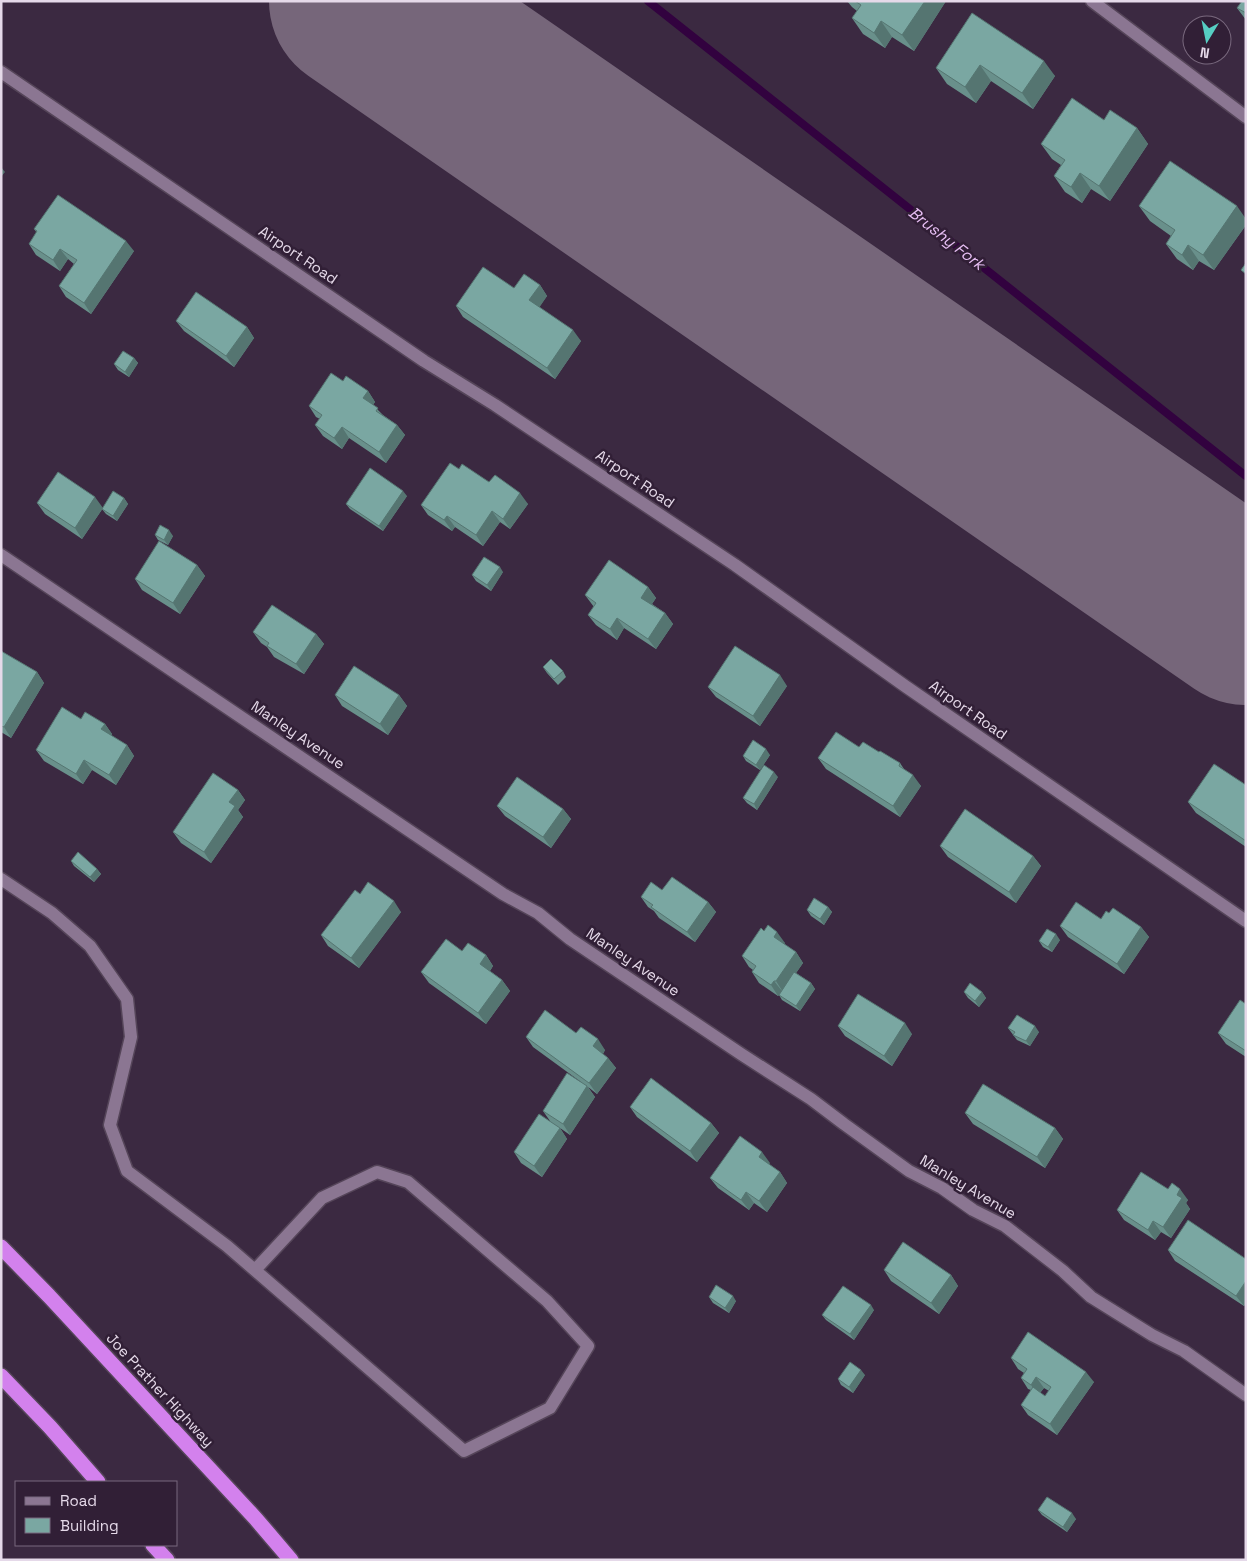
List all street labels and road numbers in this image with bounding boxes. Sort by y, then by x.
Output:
street label: Airport Road [255,221,341,288]
street label: Airport Road [592,445,678,512]
street label: Airport Road [926,676,1011,743]
street label: Manley Avenue [248,696,349,773]
street label: Manley Avenue [583,923,684,1000]
street label: Manley Avenue [917,1150,1020,1223]
street label: Joe Prather Highway [102,1329,218,1451]

